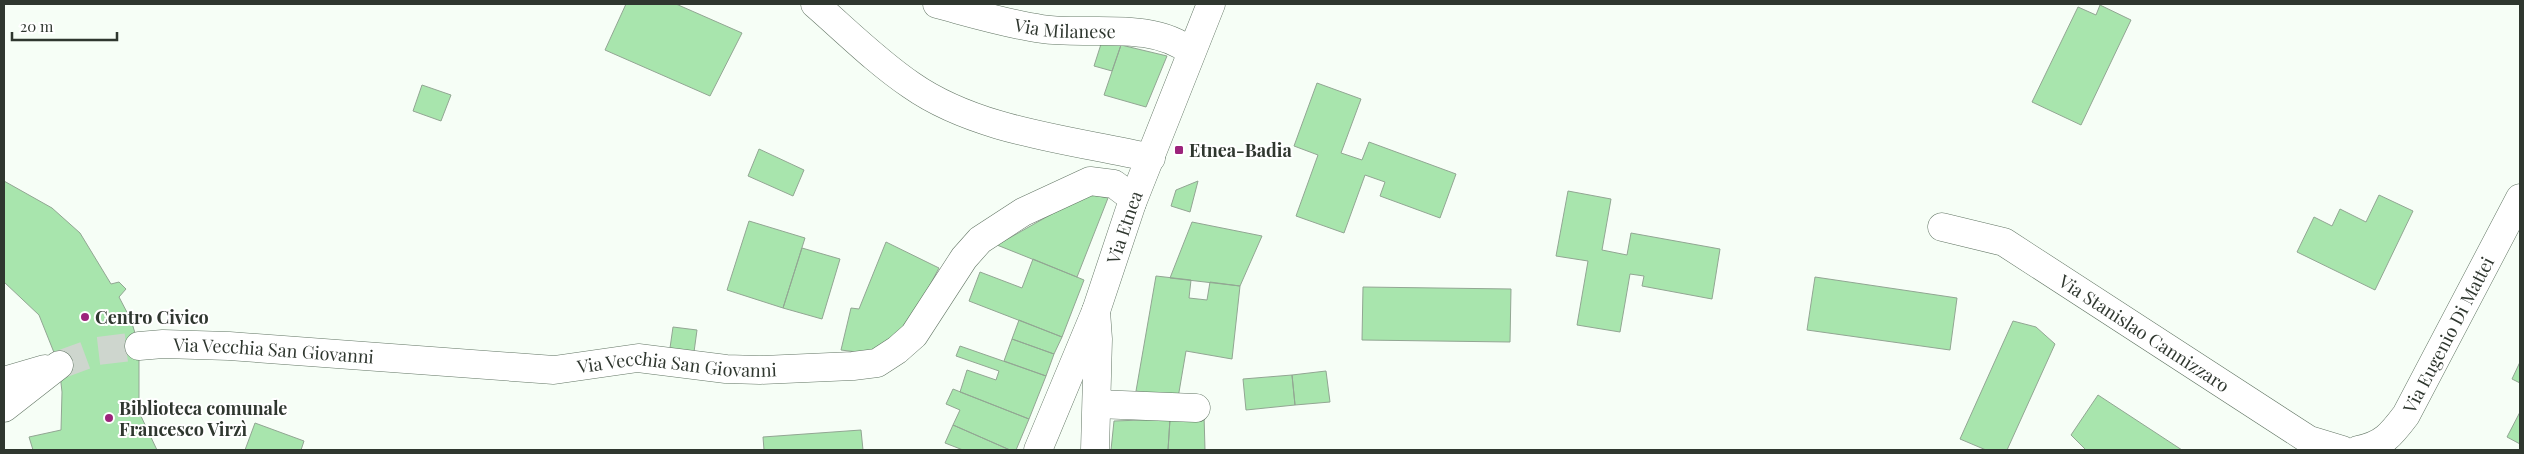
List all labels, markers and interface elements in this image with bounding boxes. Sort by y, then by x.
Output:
scale bar [12,10,118,42]
street label: Via Milanese [1011,12,1116,43]
text: 20 m [20,16,54,36]
place label: Etnea-Badia [1189,138,1292,162]
marker: Etnea-Badia [1173,144,1185,156]
street label: Via Etnea [1100,187,1148,268]
street label: Via Eugenio Di Mattei [2397,252,2499,418]
street label: Via Stanislao Cannizzaro [2054,268,2234,397]
place label: Centro Civico [95,305,209,329]
marker: Centro Civico [79,311,91,323]
street label: Via Vecchia San Giovanni [172,332,375,369]
street label: Via Vecchia San Giovanni [575,345,777,382]
place label: Biblioteca comunale Francesco Virzì [119,396,287,441]
marker: Biblioteca comunale Francesco Virzì [103,412,115,424]

